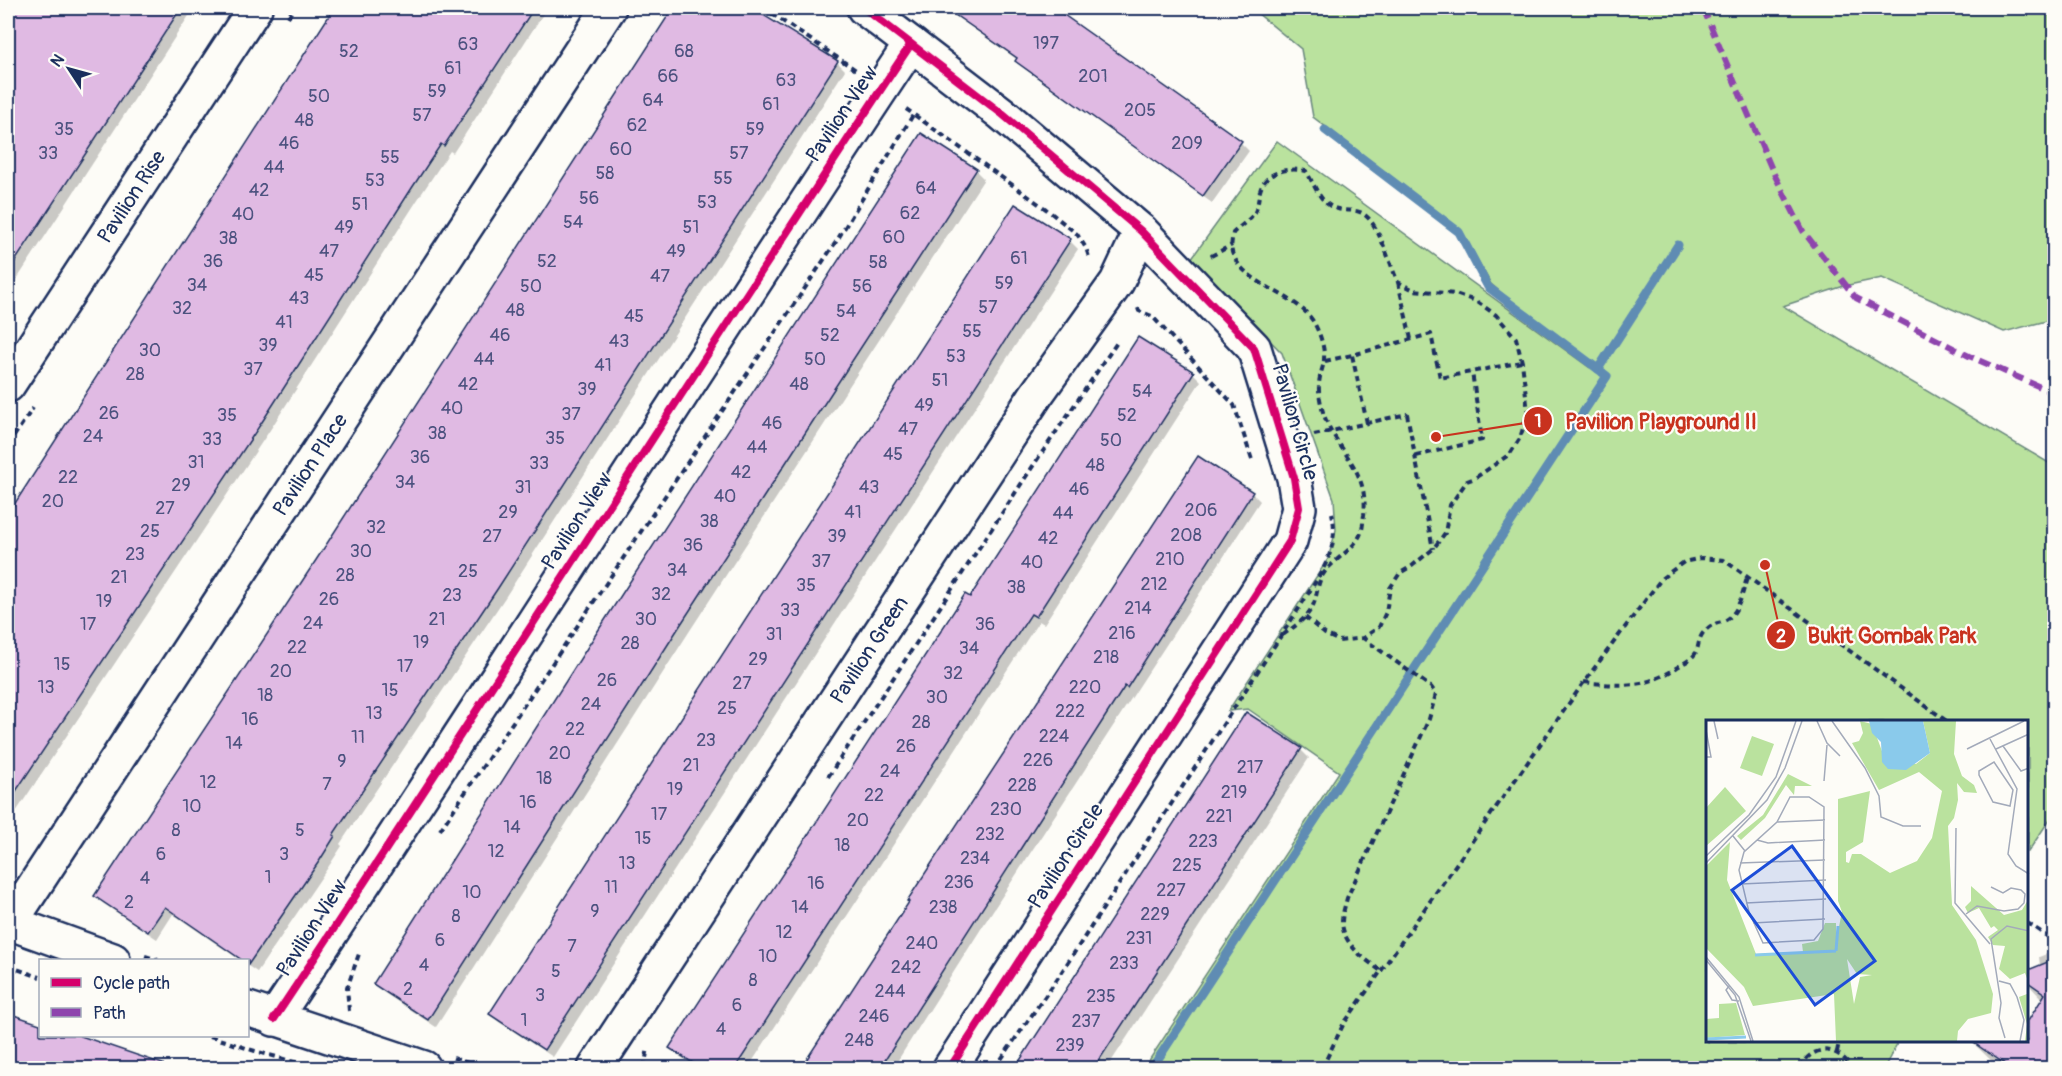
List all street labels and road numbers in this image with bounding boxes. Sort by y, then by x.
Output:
street label: Pavilion View [800,61,884,167]
street label: Pavilion Rise [91,145,172,248]
street label: Pavilion Circle [1265,361,1325,484]
street label: Pavilion Place [267,407,354,521]
street label: Pavilion View [536,467,618,575]
street label: Pavilion Green [824,591,914,709]
street label: Pavilion Circle [1022,798,1110,914]
street label: Pavilion View [271,874,353,982]

